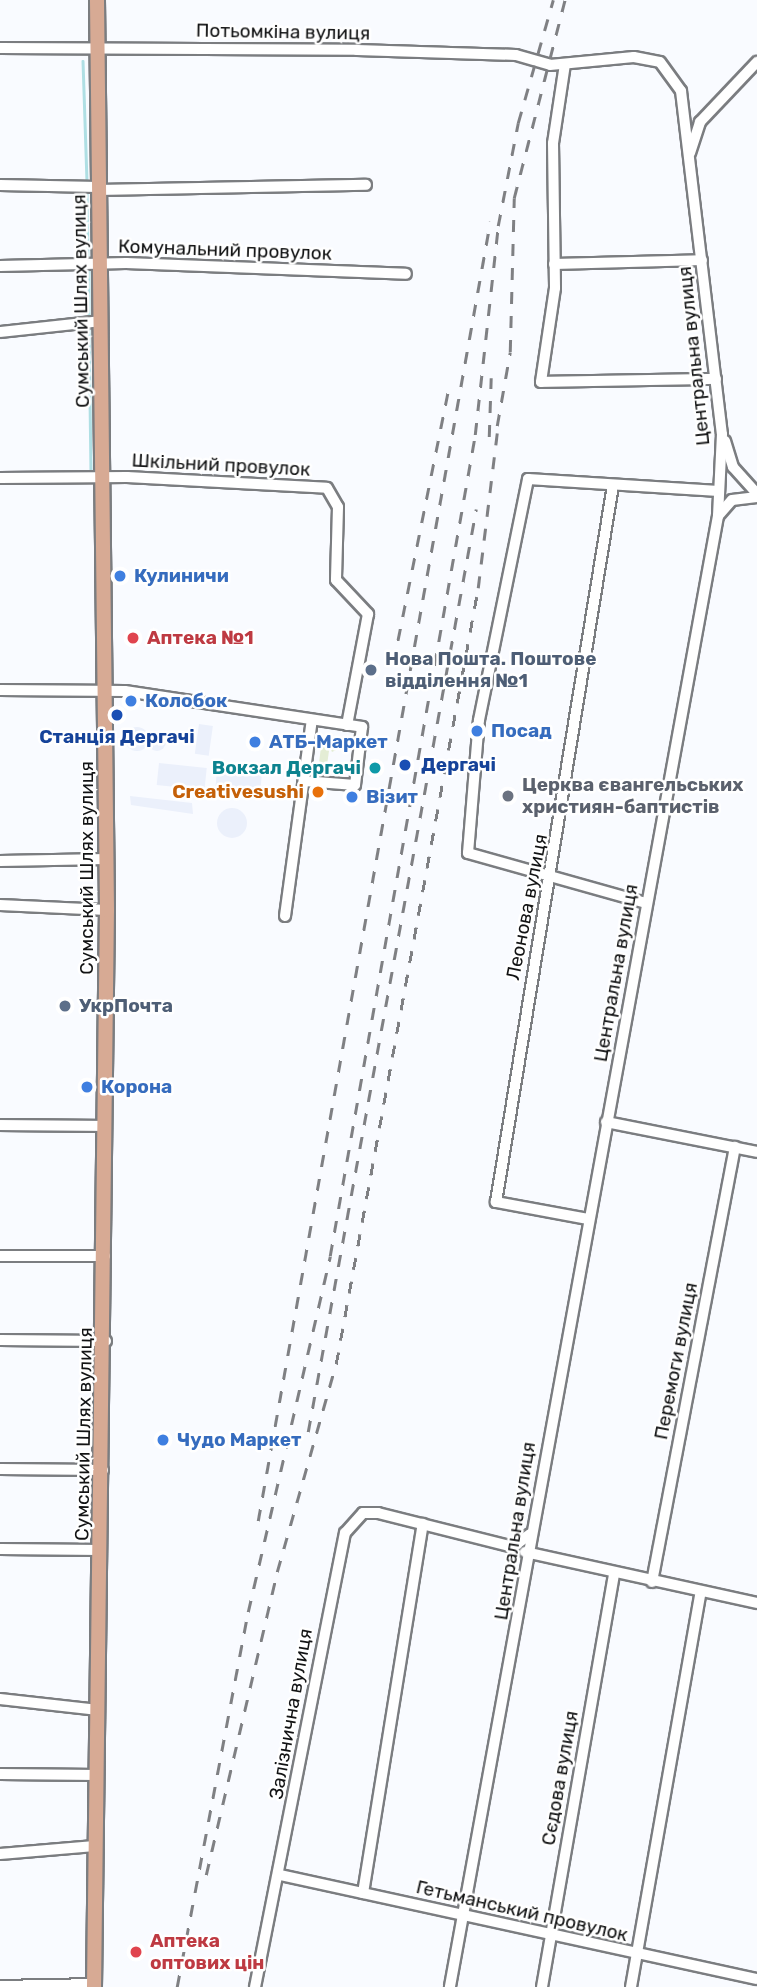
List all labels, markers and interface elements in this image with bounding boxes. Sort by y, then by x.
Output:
street label: Потьомкіна вулиця [196,19,370,45]
street label: Сумський Шлях вулиця [68,194,94,408]
street label: Комунальний провулок [118,235,332,265]
street label: Центральна вулиця [673,265,715,447]
street label: Шкільний провулок [131,449,311,481]
place label: Кулиничи [134,565,229,587]
marker: Кулиничи [112,568,128,584]
place label: Аптека №1 [147,627,254,649]
marker: Аптека №1 [125,630,141,646]
place label: Нова Пошта. Поштове відділення №1 [385,648,596,692]
marker: Нова Пошта. Поштове відділення №1 [363,662,379,678]
place label: Колобок [145,690,228,712]
marker: Колобок [123,693,139,709]
marker: Станція Дергачі [109,707,125,723]
place label: Посад [491,720,552,742]
marker: Посад [469,723,485,739]
place label: Станція Дергачі [39,726,195,748]
place label: АТБ-Маркет [269,731,388,753]
marker: АТБ-Маркет [247,734,263,750]
place label: Дергачі [421,754,496,776]
marker: Дергачі [395,755,415,775]
place label: Вокзал Дергачі [212,757,361,779]
marker: Вокзал Дергачі [367,760,383,776]
street label: Сумський Шлях вулиця [76,761,98,975]
place label: Церква євангельських християн-баптистів [522,774,743,818]
place label: Creativesushi [172,781,304,803]
marker: Creativesushi [310,784,326,800]
place label: Візит [366,786,418,808]
marker: Церква євангельських християн-баптистів [500,788,516,804]
marker: Візит [344,789,360,805]
street label: Леонова вулиця [502,832,552,982]
street label: Центральна вулиця [589,882,643,1064]
place label: УкрПочта [79,995,173,1017]
marker: УкрПочта [57,998,73,1014]
place label: Корона [101,1076,172,1098]
marker: Корона [79,1079,95,1095]
street label: Перемоги вулиця [650,1280,702,1442]
street label: Сумський Шлях вулиця [71,1327,97,1541]
place label: Чудо Маркет [177,1429,301,1451]
marker: Чудо Маркет [155,1432,171,1448]
street label: Центральна вулиця [490,1440,540,1622]
street label: Залізнична вулиця [265,1627,317,1801]
street label: Сєдова вулиця [537,1709,583,1847]
street label: Гетьманський провулок [414,1876,630,1946]
place label: Аптека оптових цін [150,1930,264,1974]
marker: Аптека оптових цін [128,1944,144,1960]

